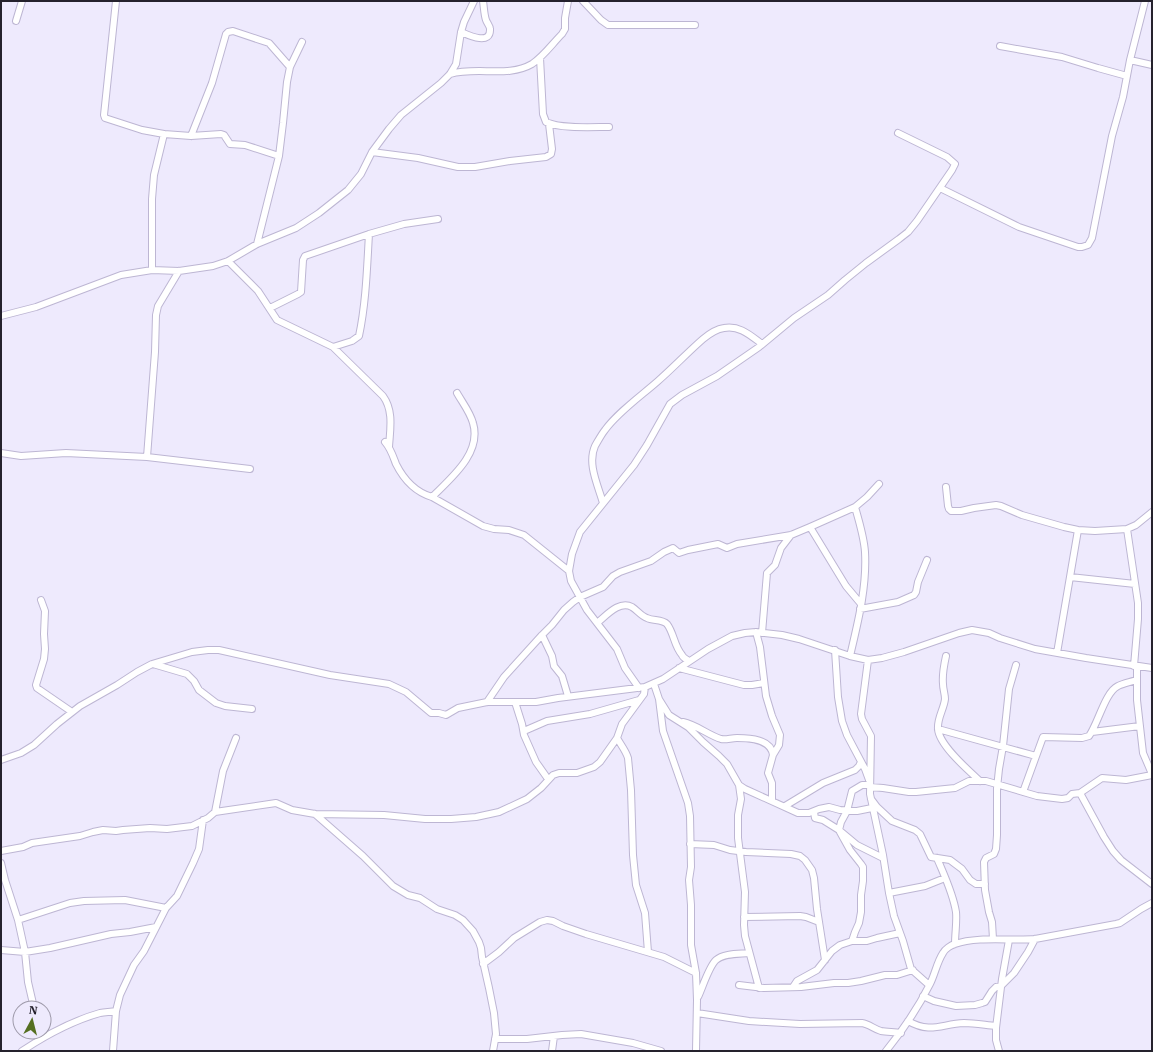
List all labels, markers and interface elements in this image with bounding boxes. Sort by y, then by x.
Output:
north arrow [12,1000,52,1040]
text: N [28,1003,39,1018]

